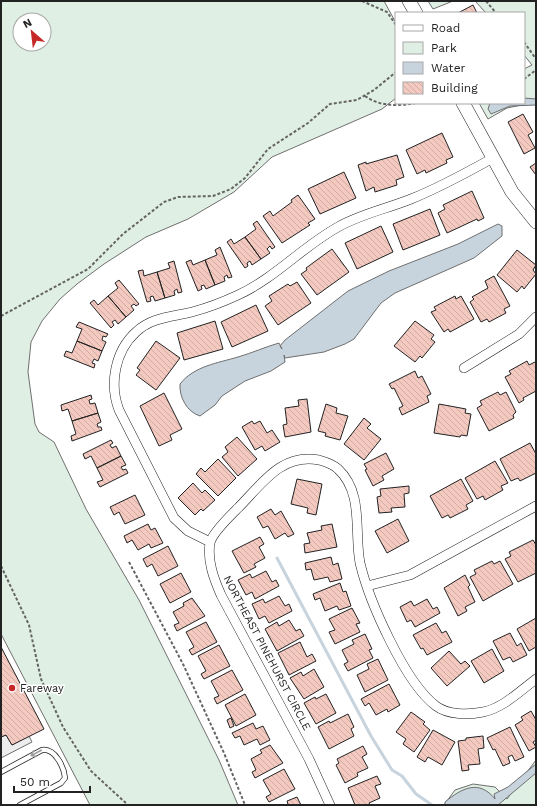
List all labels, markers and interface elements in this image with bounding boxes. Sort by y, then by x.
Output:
north arrow [12,12,52,52]
legend [395,12,525,104]
text: N [21,16,34,31]
text: Road [431,21,460,35]
text: Park [431,41,457,55]
text: Water [431,61,466,75]
text: Building [431,81,478,95]
street label: NORTHEAST PINEHURST CIRCLE [221,573,313,733]
place label: Fareway [20,682,64,695]
marker: Fareway [7,683,17,693]
one-way arrow [30,750,42,758]
scale bar [14,768,90,794]
text: 50 m [20,775,50,789]

